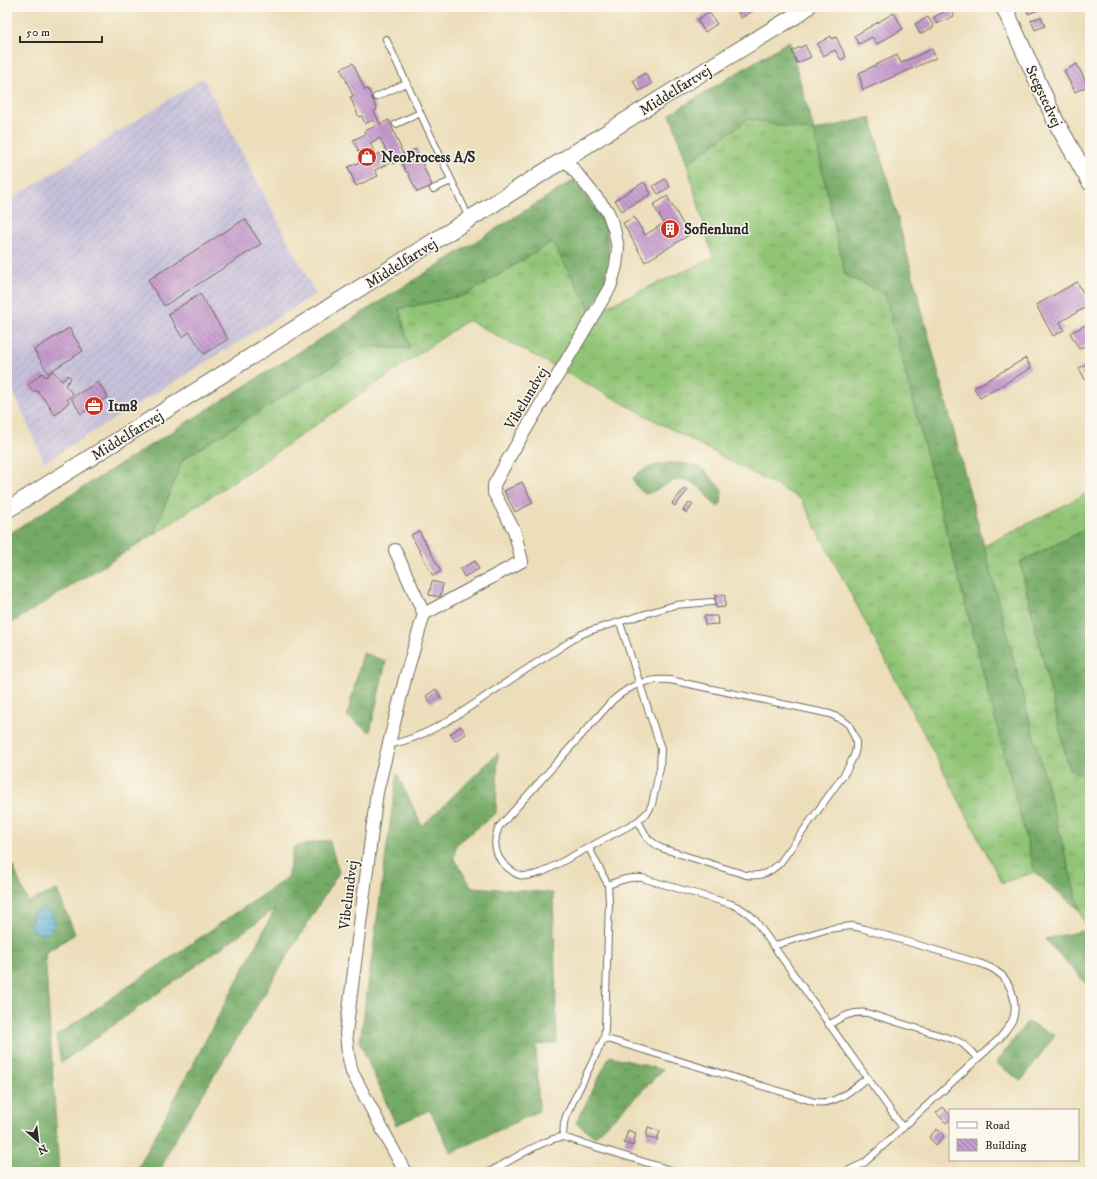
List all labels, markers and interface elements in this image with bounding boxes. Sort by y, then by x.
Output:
scale bar [20,18,102,44]
text: 50 m [26,25,50,40]
street label: Middelfartvej [636,61,715,120]
street label: Stegstedvej [1021,62,1066,130]
shop icon: NeoProcess A/S [356,146,378,168]
place label: NeoProcess A/S [381,148,475,167]
building icon: Sofienlund [659,218,681,240]
place label: Sofienlund [684,220,749,239]
street label: Middelfartvej [362,234,441,293]
street label: Vibelundvej [500,363,553,434]
office icon: Itm8 [83,395,105,417]
place label: Itm8 [108,397,138,416]
street label: Middelfartvej [88,406,167,465]
street label: Vibelundvej [335,859,362,932]
legend [949,1109,1079,1161]
text: Road [985,1118,1010,1133]
north arrow [18,1121,58,1161]
text: Building [985,1138,1026,1153]
text: N [35,1141,49,1157]

